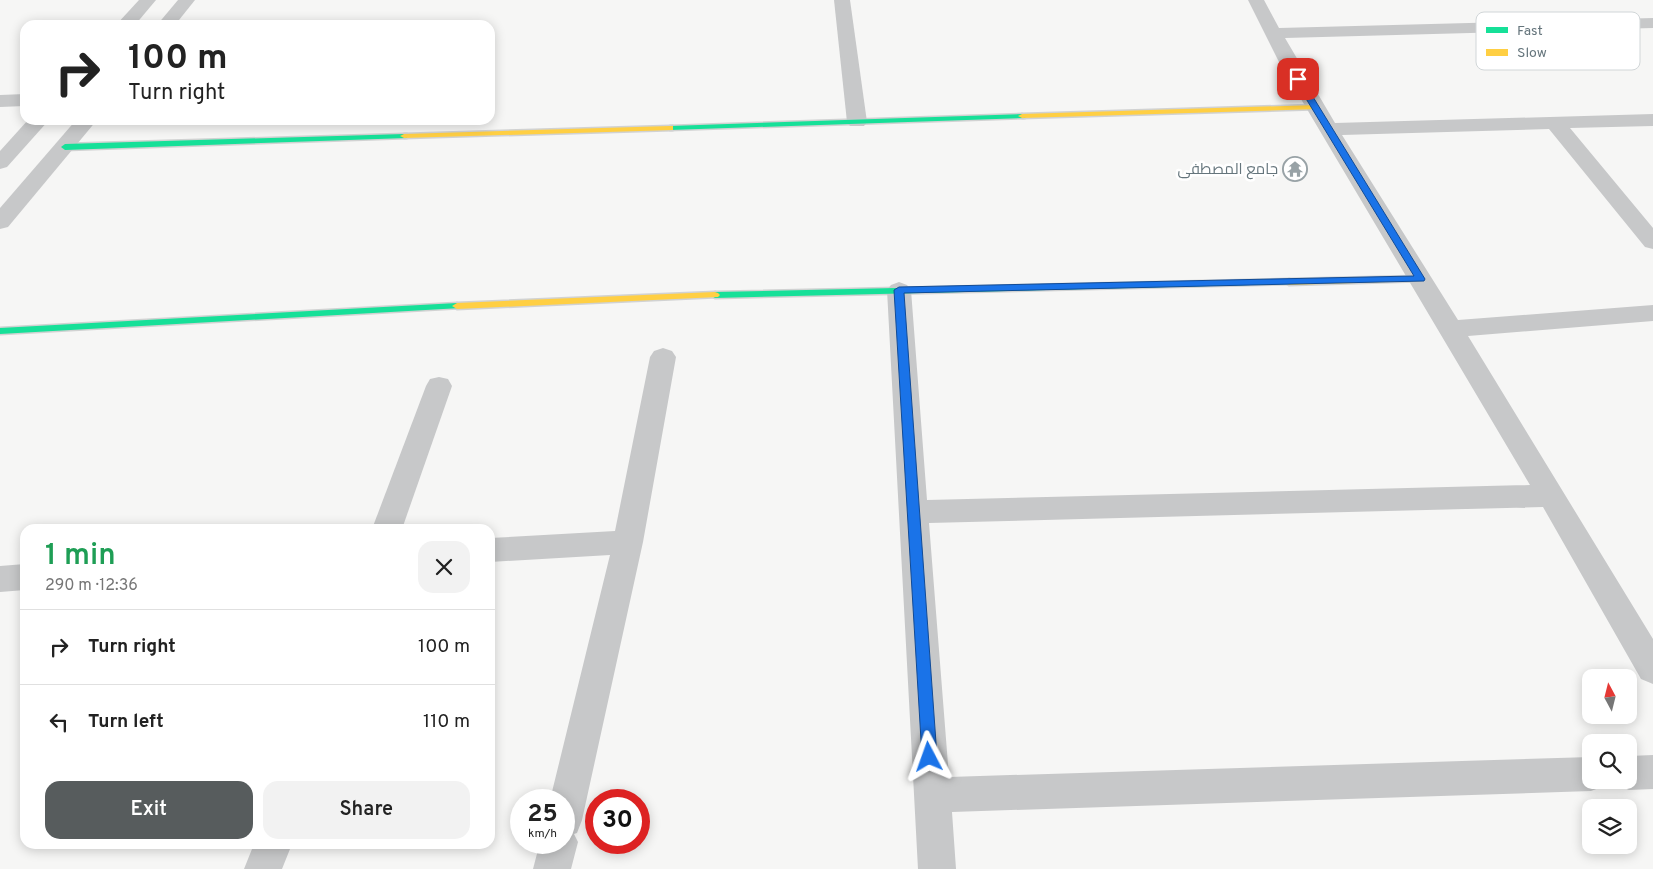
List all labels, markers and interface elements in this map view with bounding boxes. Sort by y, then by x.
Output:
legend [1476,12,1640,70]
text: Fast [1517,23,1543,40]
text: 100 m [128,37,228,81]
icon: right [45,40,110,105]
text: Slow [1517,45,1547,62]
pin [1277,58,1319,100]
icon: arrive [1284,65,1312,93]
text: Turn right [128,80,225,107]
temple icon: جامع المصطفى [1282,156,1308,182]
place label: جامع المصطفى [1177,161,1278,180]
text: 1 min [45,538,116,575]
button: close [418,541,470,593]
text: 290 m · 12:36 [45,576,138,596]
icon: right [45,633,73,661]
text: Turn right [88,635,176,659]
text: 100 m [418,635,470,659]
north arrow [1582,669,1638,724]
map controls [1582,669,1637,854]
icon: left [45,708,73,736]
text: Turn left [88,710,164,734]
text: 110 m [423,710,470,734]
position arrow [902,730,954,782]
button: search [1582,734,1637,789]
button: Exit [45,781,253,839]
button: Share [263,781,470,839]
speed limit sign: 30 [585,789,650,854]
text: 25 [527,799,558,831]
button: layers [1582,799,1637,854]
text: km/h [528,826,557,842]

